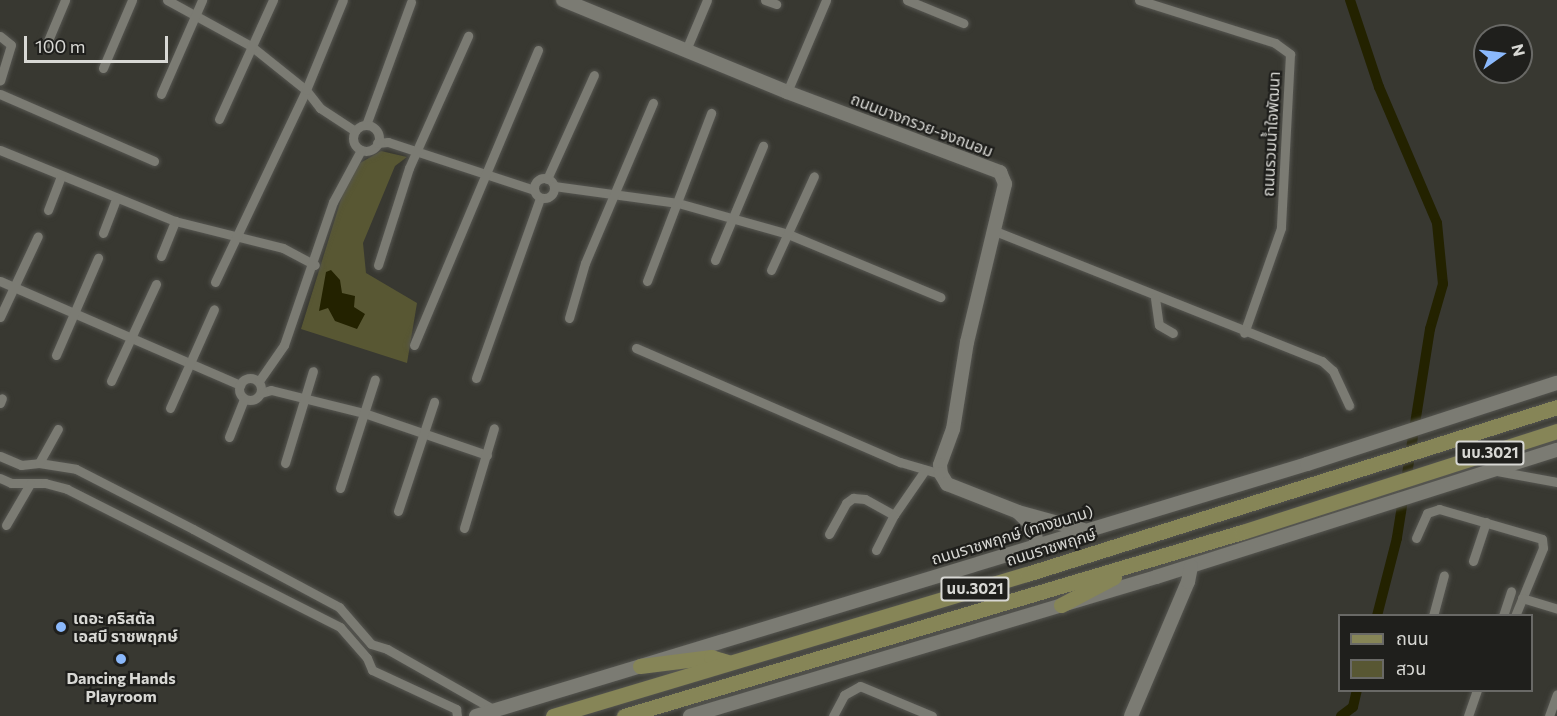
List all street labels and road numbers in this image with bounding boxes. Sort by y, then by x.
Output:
street label: ถนนรวมน้ำใจพัฒนา [1258,71,1284,197]
street label: ถนนบางกรวย-จงถนอม [848,89,996,161]
road number: นบ.3021 [1454,441,1526,465]
street label: ถนนราชพฤกษ์ (ทางขนาน) [929,501,1095,569]
street label: ถนนราชพฤกษ์ [1004,524,1098,570]
road number: นบ.3021 [939,577,1011,601]

